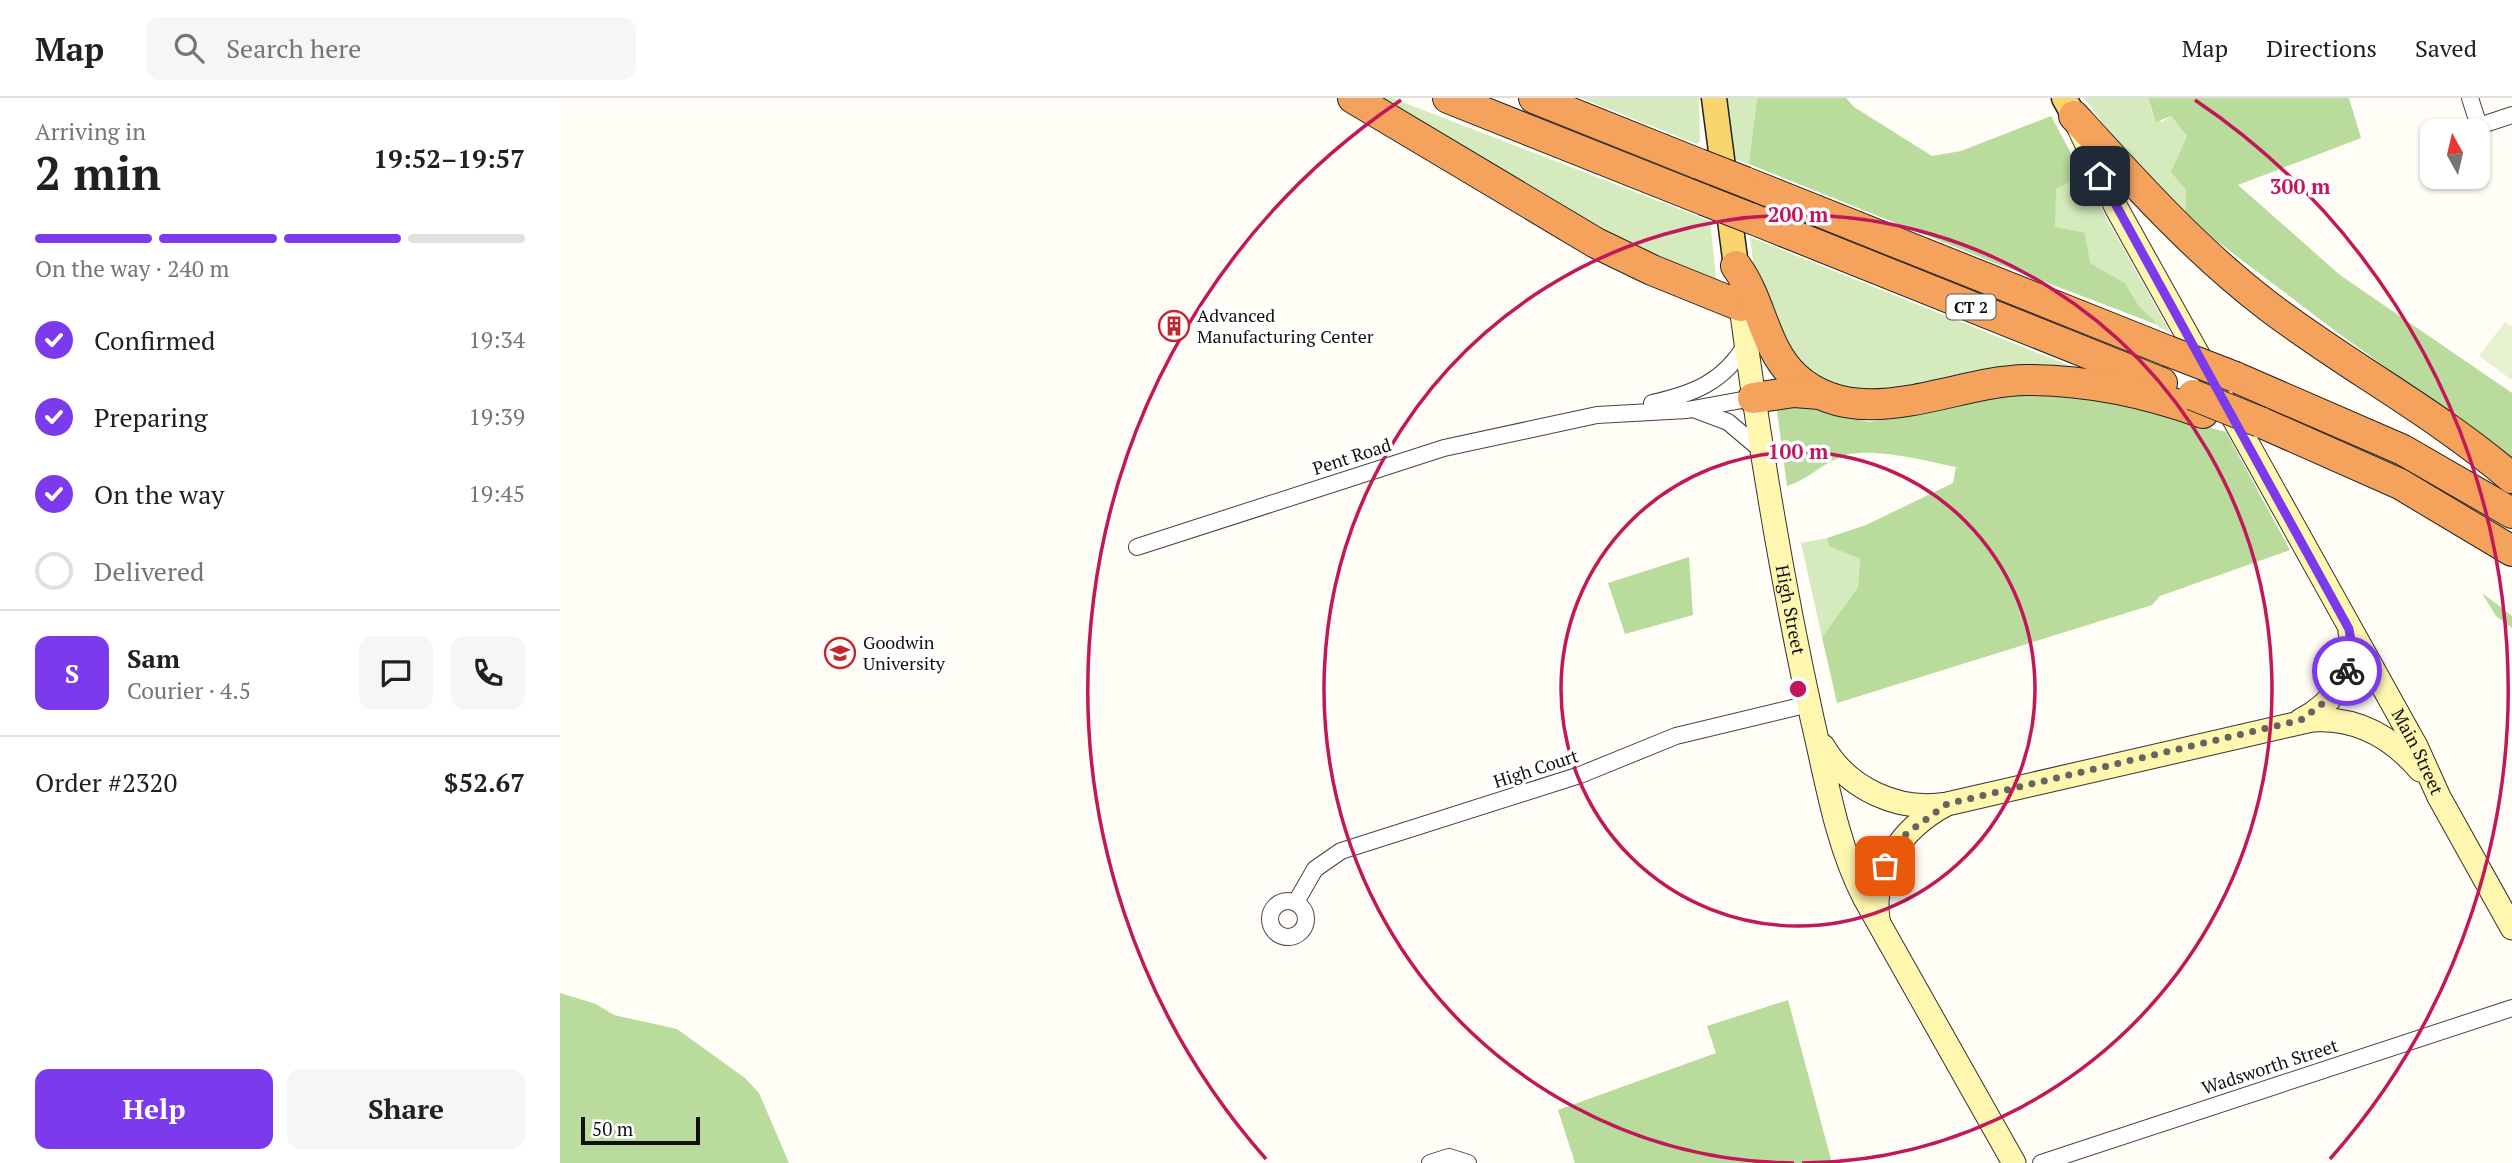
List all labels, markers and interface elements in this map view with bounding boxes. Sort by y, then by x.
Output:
search box [146,17,636,80]
text: Map [35,27,104,70]
icon: search [170,29,208,67]
text: Search here [226,31,361,65]
text: Map [2182,32,2228,64]
text: Directions [2266,32,2377,64]
text: Saved [2415,32,2477,64]
text: Arriving in [35,116,146,147]
north arrow [2420,119,2490,189]
map controls [2420,119,2490,189]
text: 19:52–19:57 [373,141,525,175]
text: 2 min [35,142,161,203]
pin [2070,146,2130,206]
icon: home [2081,157,2119,195]
text: 300 m [2270,172,2331,200]
text: 200 m [1768,200,1829,228]
text: On the way · 240 m [35,253,229,284]
road number: CT 2 [1946,294,1996,320]
place label: Advanced Manufacturing Center [1197,303,1374,348]
building icon: Advanced Manufacturing Center [1157,309,1191,343]
icon: check [35,321,73,359]
text: Confirmed [94,323,215,357]
text: 19:34 [468,324,525,355]
icon: check [35,398,73,436]
text: Preparing [94,400,207,434]
text: 19:39 [468,401,525,432]
street label: Pent Road [1309,432,1394,480]
text: 100 m [1768,437,1829,465]
icon: check [35,475,73,513]
text: On the way [94,477,225,511]
text: 19:45 [468,478,525,509]
text: Delivered [94,554,204,588]
street label: High Street [1771,563,1811,657]
place label: Goodwin University [863,630,946,675]
button: chat [359,636,433,710]
button: phone [451,636,525,710]
school or university icon: Goodwin University [823,636,857,670]
courier [2312,636,2382,706]
text: Sam [127,641,180,675]
icon: bike [2328,652,2366,690]
text: S [65,656,79,690]
text: Courier · 4.5 [127,675,251,706]
centre of rings [1786,677,1810,701]
street label: Main Street [2387,704,2450,799]
street label: High Court [1490,743,1582,793]
text: Order #2320 [35,765,177,799]
text: $52.67 [444,765,525,799]
pin [1855,836,1915,896]
icon: bag [1866,847,1904,885]
street label: Wadsworth Street [2198,1033,2341,1099]
button: Help [35,1069,273,1149]
button: Share [287,1069,525,1149]
scale bar [581,1114,700,1146]
text: 50 m [592,1116,633,1141]

